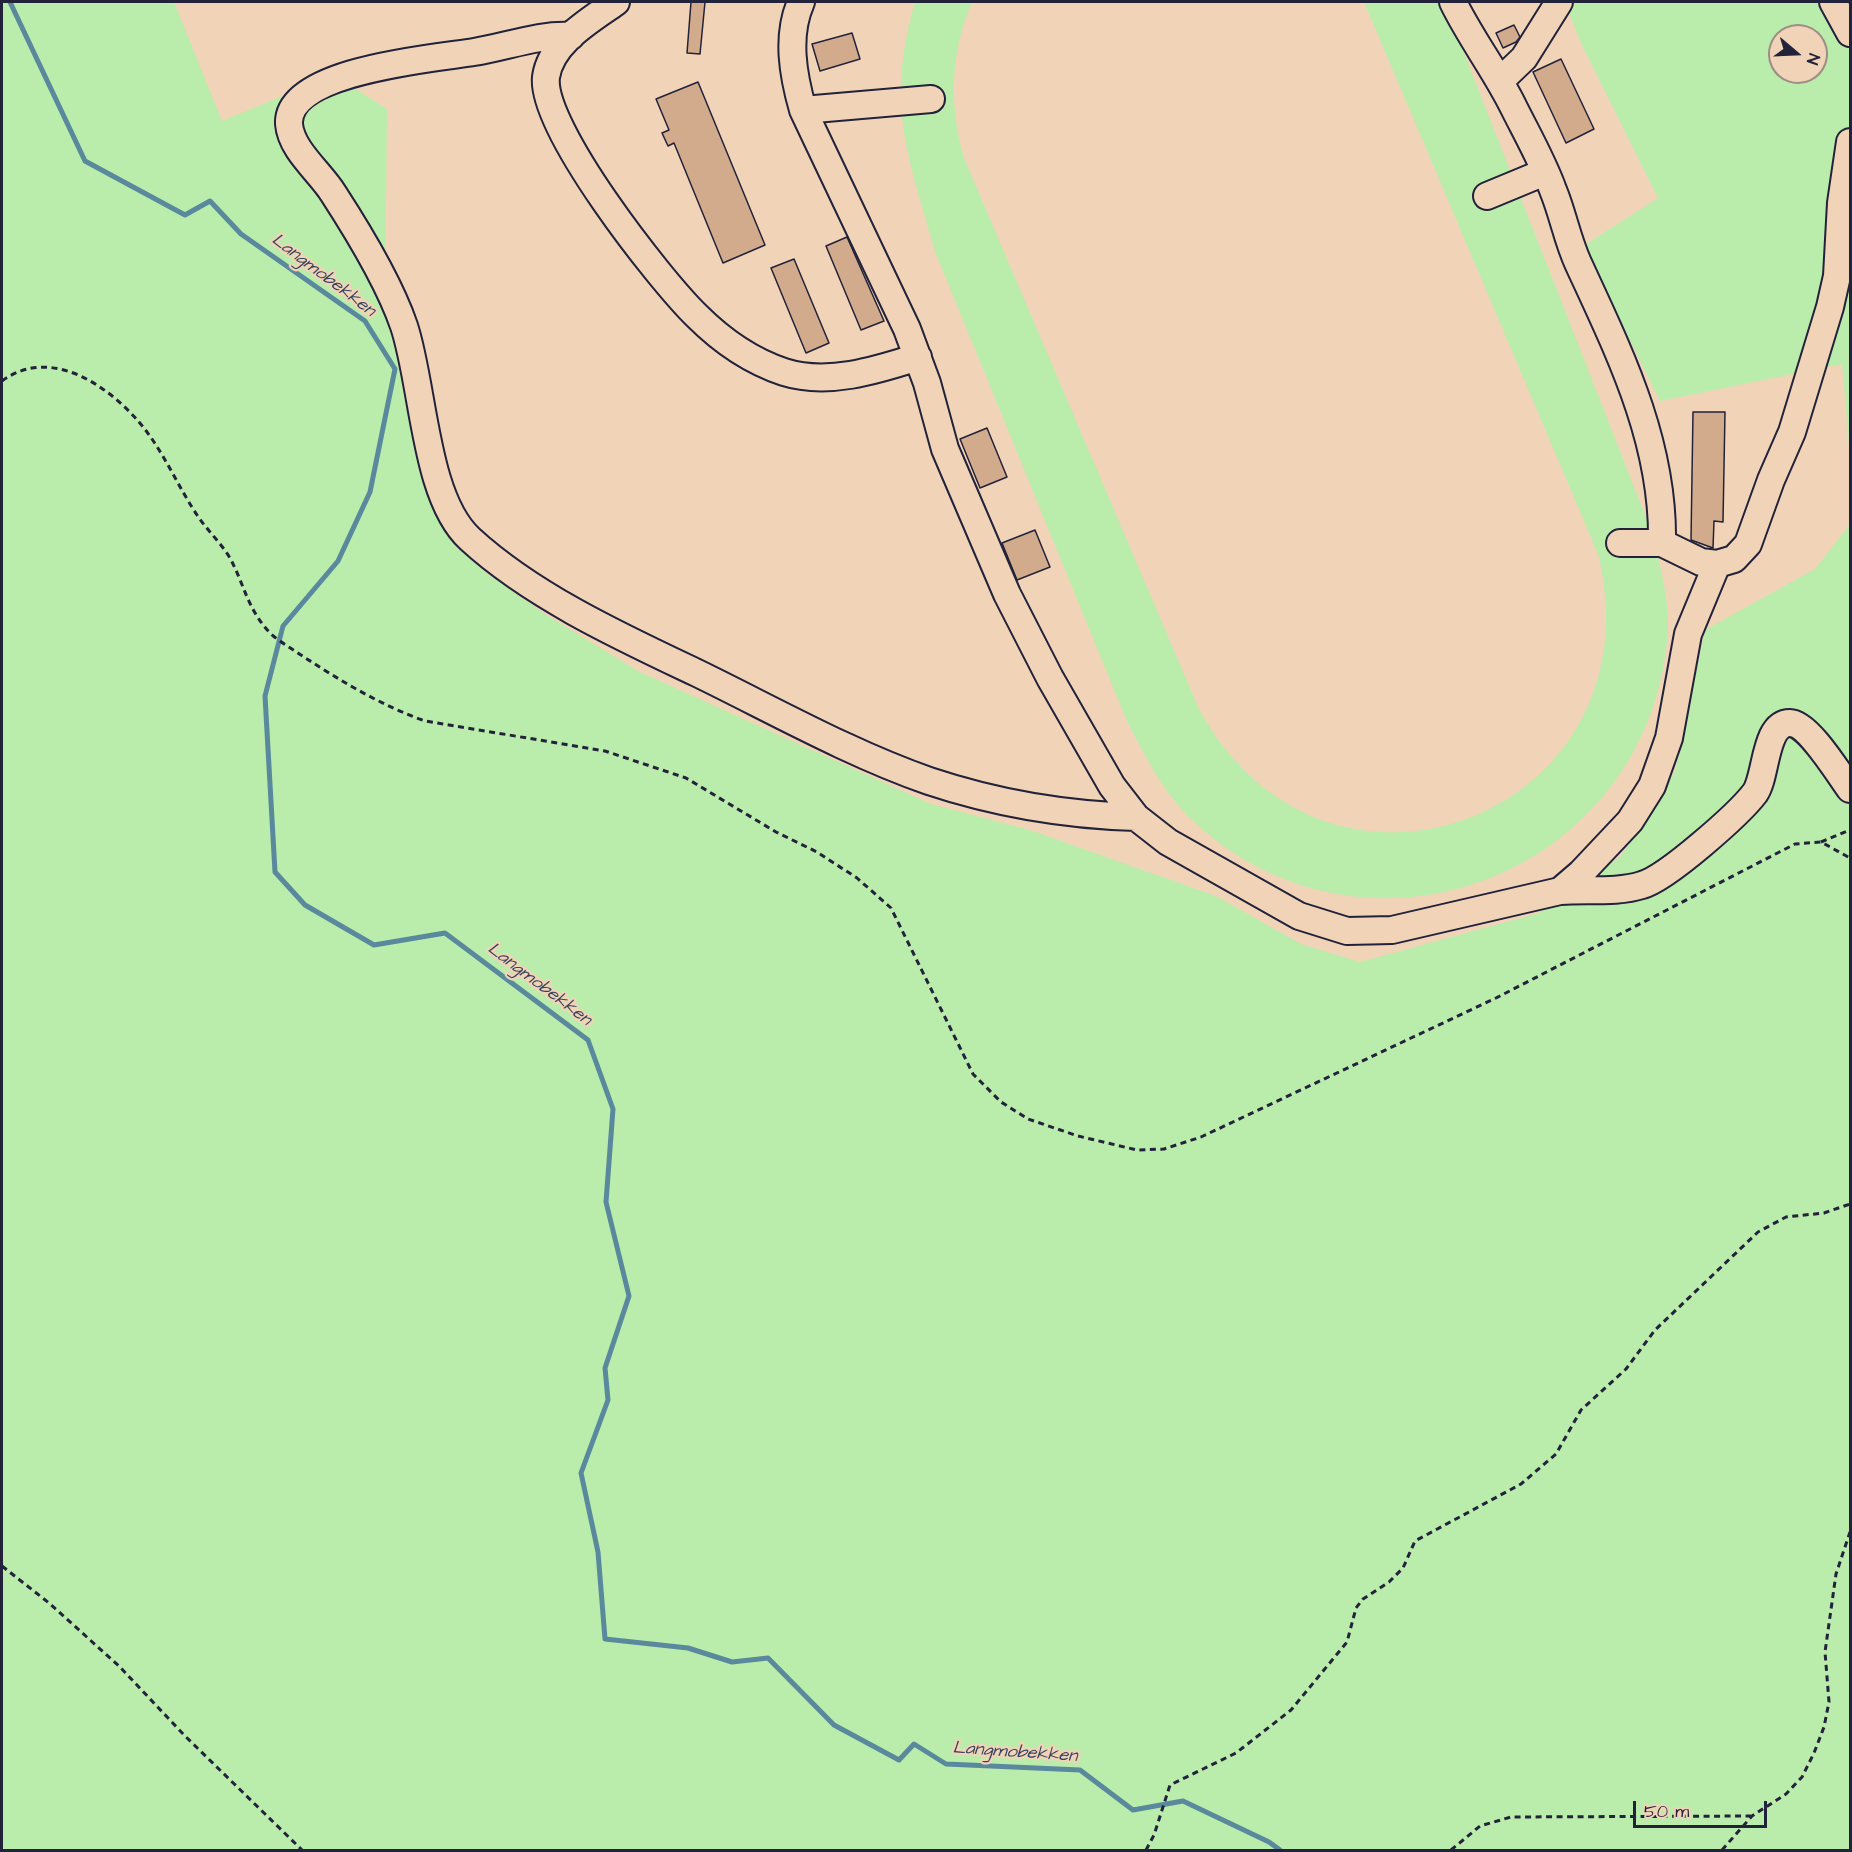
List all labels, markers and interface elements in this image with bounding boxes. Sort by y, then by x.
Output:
north arrow [1768,24,1828,84]
text: N [1801,51,1825,68]
water label: Langmobekken [267,230,379,322]
water label: Langmobekken [483,939,595,1031]
water label: Langmobekken [952,1738,1078,1768]
scale bar [1636,1789,1770,1827]
text: 50 m [1644,1799,1689,1824]

